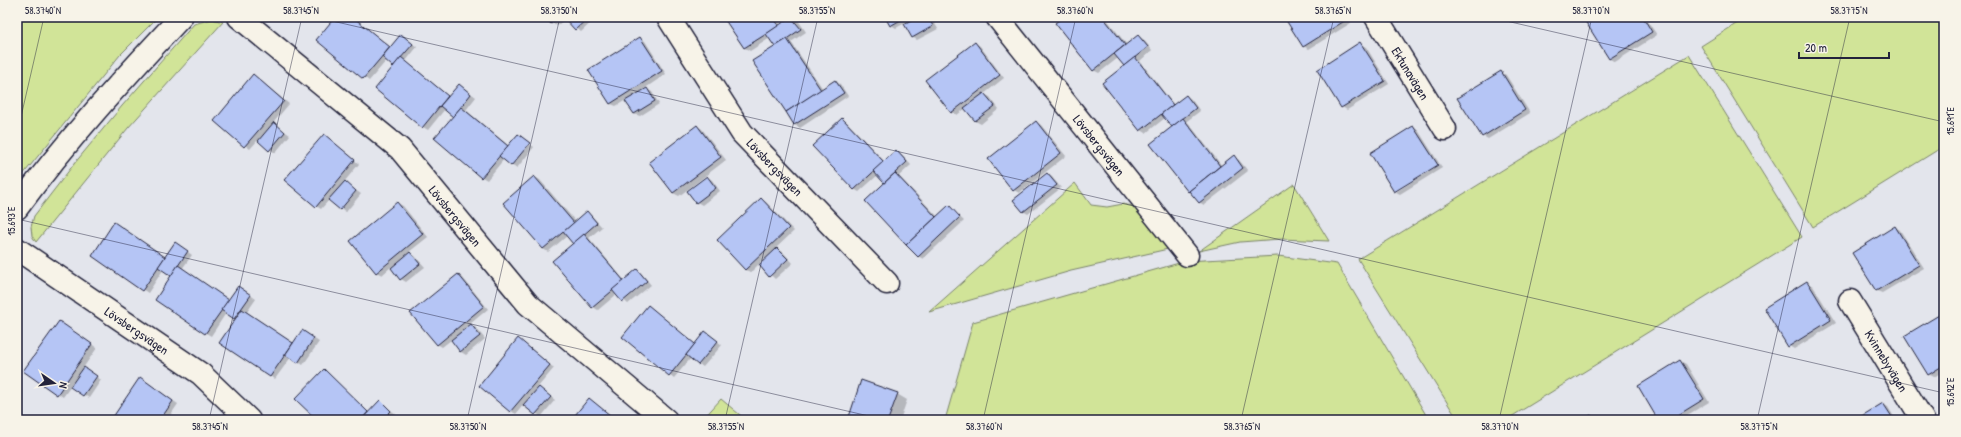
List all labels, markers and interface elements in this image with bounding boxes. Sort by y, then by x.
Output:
text: 58.3740°N [25,4,61,17]
text: 58.3745°N [283,4,319,17]
text: 58.3750°N [541,4,577,17]
text: 58.3755°N [799,4,835,17]
text: 58.3760°N [1057,4,1093,17]
text: 58.3765°N [1315,4,1351,17]
text: 58.3770°N [1572,4,1610,17]
text: 58.3775°N [1831,4,1867,17]
scale bar [1799,34,1889,60]
text: 20 m [1805,39,1827,56]
street label: Ektunavägen [1387,43,1434,103]
text: 15.691°E [1944,106,1957,135]
street label: Lövsbergsvägen [1069,111,1129,180]
street label: Lövsbergsvägen [743,134,807,200]
street label: Lövsbergsvägen [425,182,486,250]
text: 15.693°E [5,206,18,235]
street label: Lövsbergsvägen [101,302,173,359]
street label: Kvinnebyvägen [1861,326,1913,395]
north arrow [34,363,74,403]
text: 15.692°E [1944,377,1957,407]
text: N [56,381,71,390]
text: 58.3745°N [192,420,228,433]
text: 58.3750°N [450,420,486,433]
text: 58.3755°N [708,420,744,433]
text: 58.3760°N [966,420,1002,433]
text: 58.3765°N [1224,420,1260,433]
text: 58.3770°N [1481,420,1519,433]
text: 58.3775°N [1741,420,1777,433]

